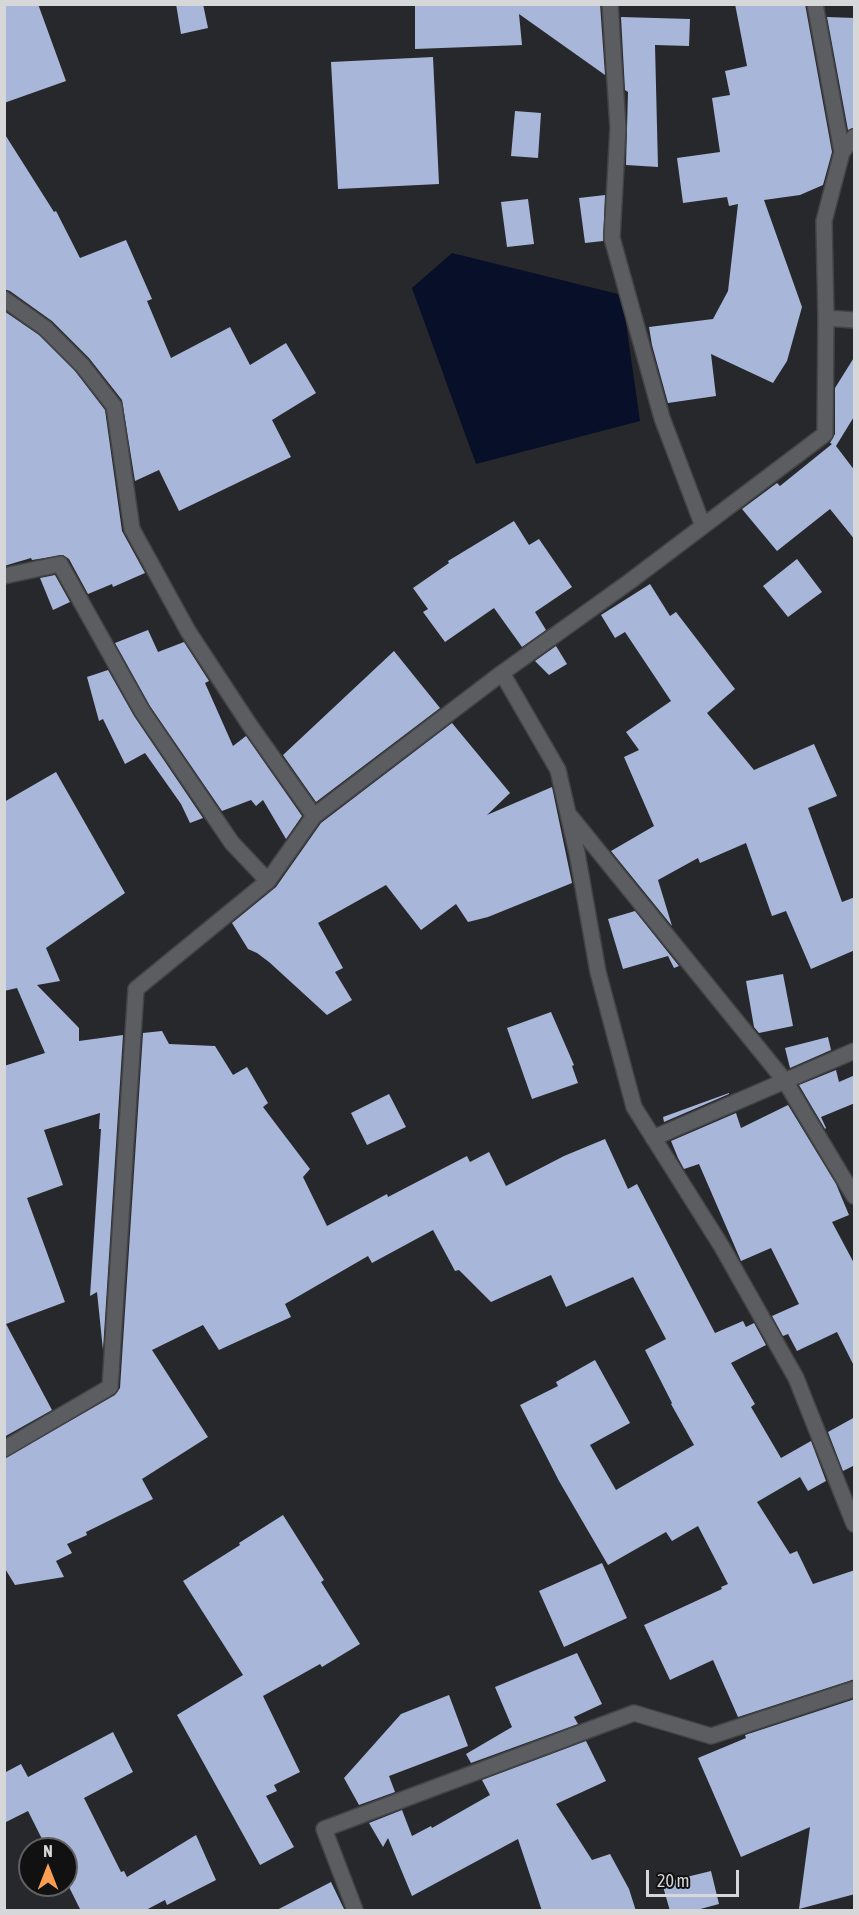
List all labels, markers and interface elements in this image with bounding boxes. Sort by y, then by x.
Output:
north arrow [18,1837,78,1897]
text: N [43,1842,53,1860]
scale bar [649,1858,742,1896]
text: 20 m [657,1870,689,1891]

